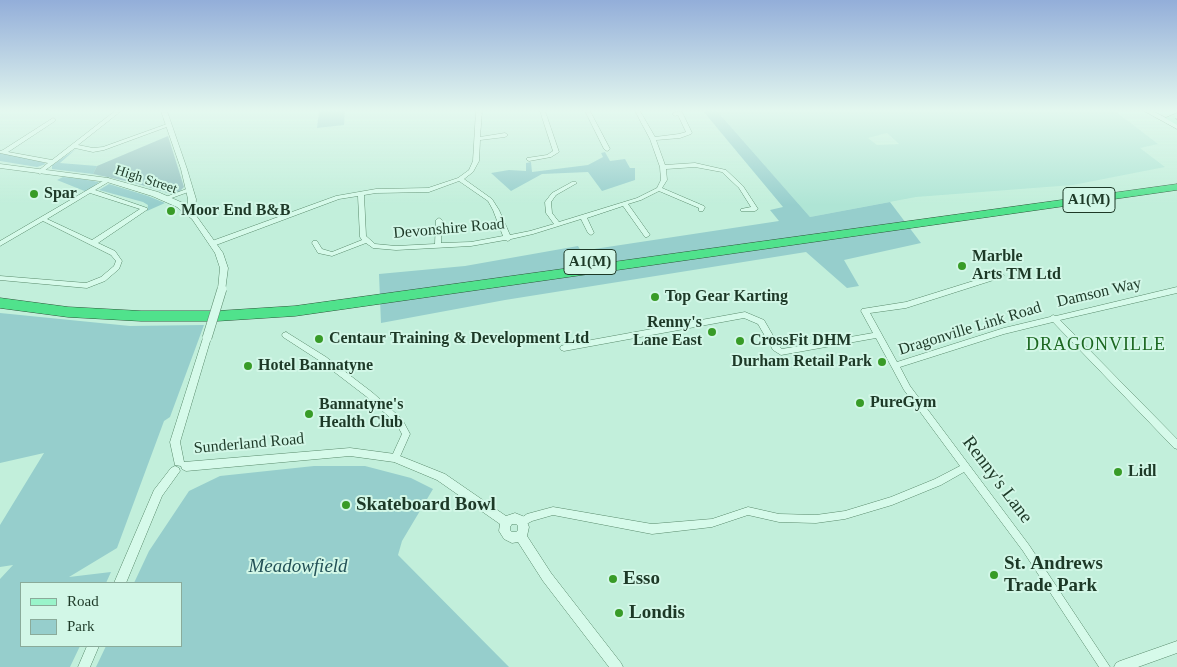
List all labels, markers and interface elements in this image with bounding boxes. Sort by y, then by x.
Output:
street label: High Street [113,162,179,198]
place label: Spar [44,184,77,204]
marker: Spar [28,188,40,200]
road number: A1(M) [1063,188,1115,212]
place label: Moor End B&B [181,201,290,221]
marker: Moor End B&B [165,205,177,217]
street label: Devonshire Road [393,215,505,243]
place label: Marble Arts TM Ltd [972,247,1061,285]
road number: A1(M) [564,250,616,274]
marker: Marble Arts TM Ltd [956,260,968,272]
street label: Damson Way [1055,274,1143,312]
place label: Top Gear Karting [665,287,788,307]
marker: Top Gear Karting [649,291,661,303]
street label: Dragonville Link Road [896,298,1044,360]
place label: Renny's Lane East [633,313,702,351]
marker: Renny's Lane East [706,326,718,338]
place label: Centaur Training & Development Ltd [329,329,589,349]
place label: CrossFit DHM [750,331,851,351]
marker: Centaur Training & Development Ltd [313,333,325,345]
district label: DRAGONVILLE [1025,334,1167,356]
marker: CrossFit DHM [734,335,746,347]
place label: Durham Retail Park [732,352,872,372]
place label: Hotel Bannatyne [258,356,373,376]
marker: Durham Retail Park [876,356,888,368]
marker: Hotel Bannatyne [242,360,254,372]
place label: PureGym [870,393,936,413]
place label: Bannatyne's Health Club [319,395,403,433]
marker: PureGym [854,397,866,409]
marker: Bannatyne's Health Club [303,408,315,420]
street label: Sunderland Road [193,430,305,458]
street label: Renny's Lane [957,432,1037,528]
place label: Lidl [1128,462,1156,482]
marker: Lidl [1112,466,1124,478]
place label: Skateboard Bowl [356,494,496,516]
marker: Skateboard Bowl [340,499,352,511]
place label: St. Andrews Trade Park [1004,553,1103,597]
park label: Meadowfield [248,556,348,578]
place label: Esso [623,568,660,590]
marker: St. Andrews Trade Park [988,569,1000,581]
marker: Esso [607,573,619,585]
legend [20,582,182,647]
text: Road [67,593,99,609]
place label: Londis [629,602,685,624]
marker: Londis [613,607,625,619]
text: Park [67,618,95,634]

